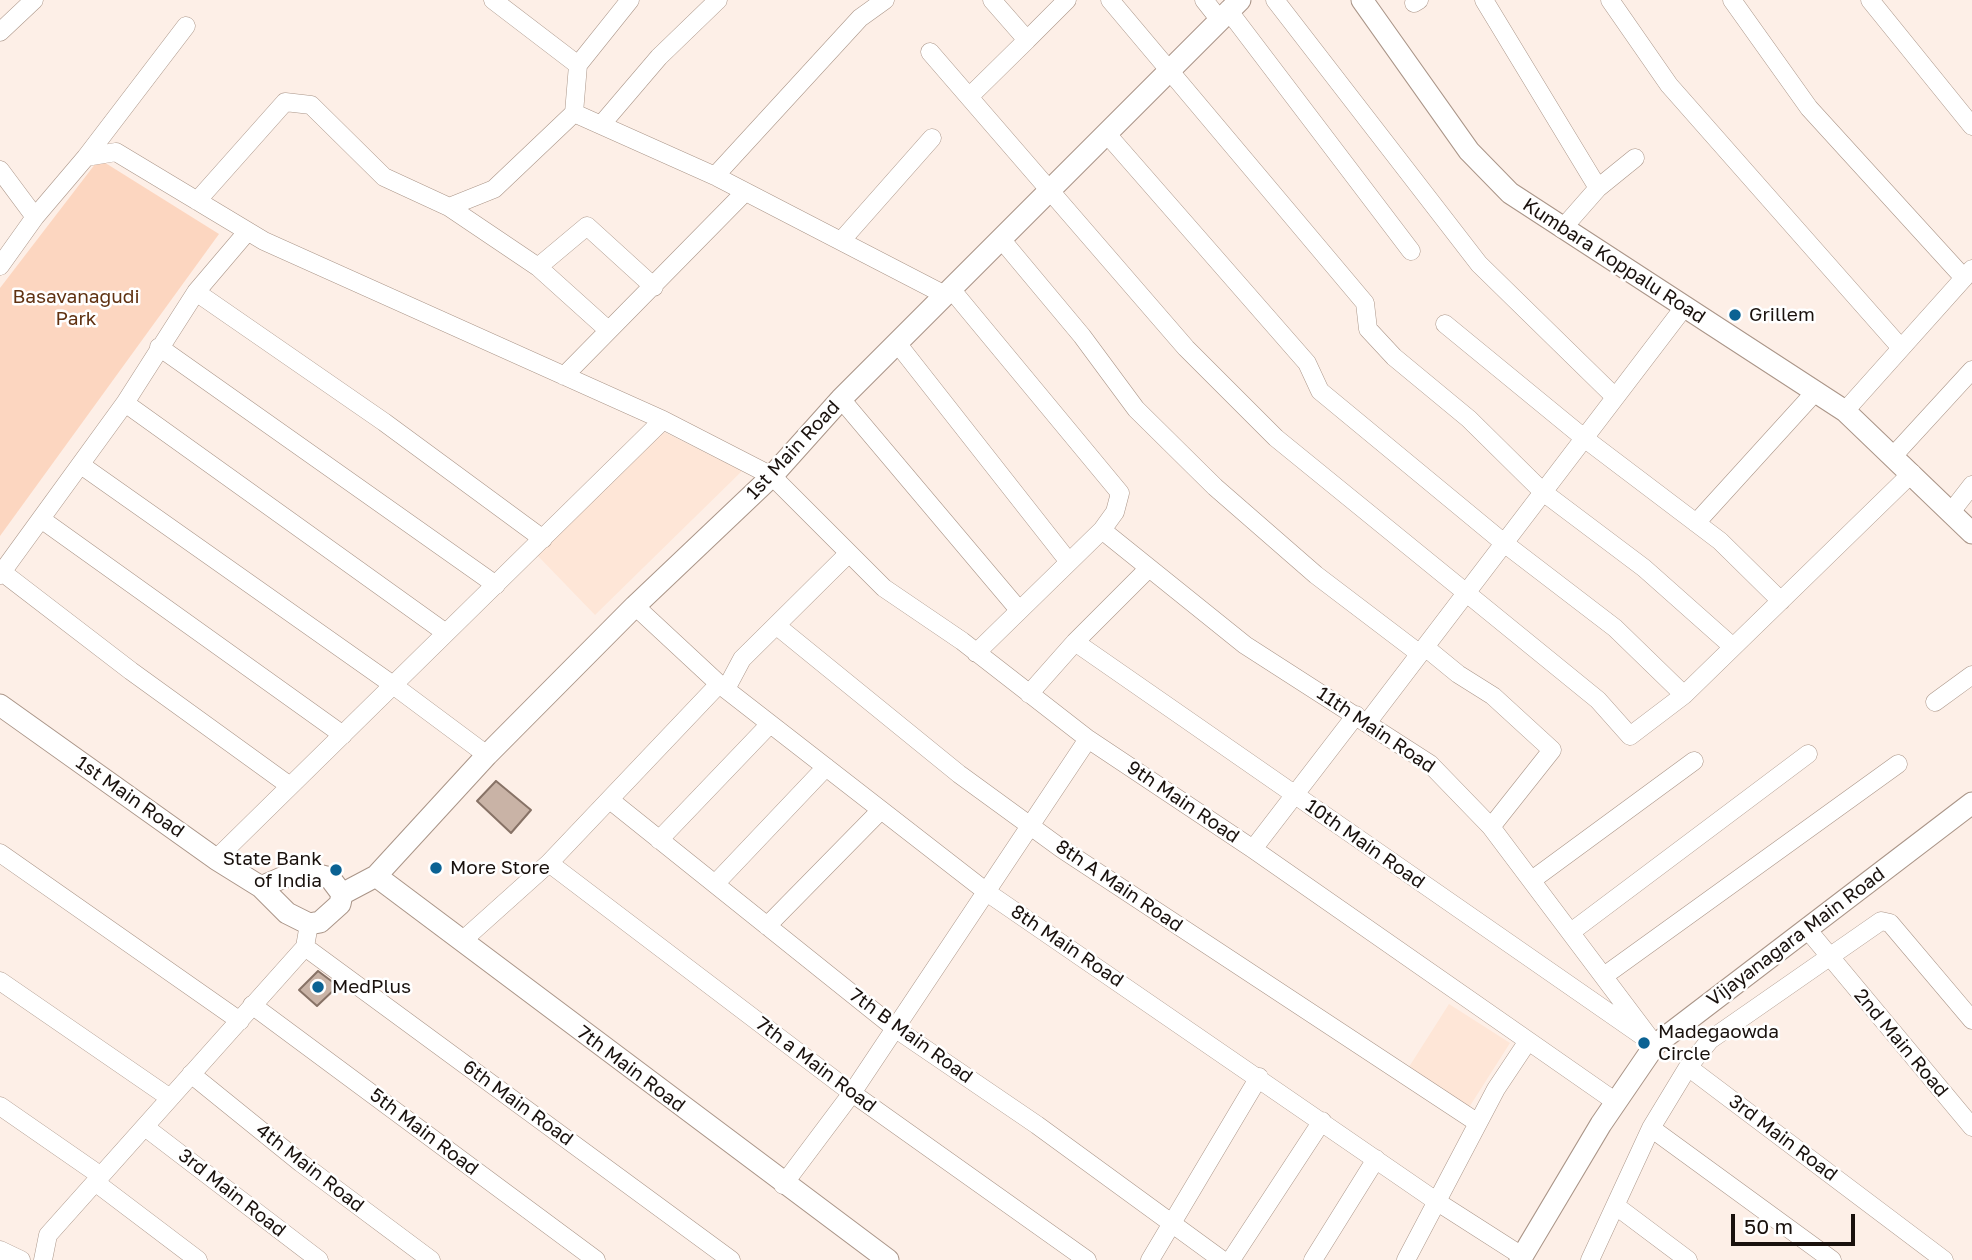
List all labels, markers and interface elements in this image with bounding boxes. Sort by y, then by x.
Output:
street label: Kumbara Koppalu Road [1518,193,1710,329]
park label: Basavanagudi Park [12,286,140,330]
place label: Grillem [1749,304,1815,326]
marker: Grillem [1727,307,1743,323]
street label: 1st Main Road [741,396,845,504]
street label: 11th Main Road [1313,682,1439,778]
street label: 1st Main Road [72,751,188,843]
street label: 9th Main Road [1122,756,1244,848]
street label: 10th Main Road [1301,794,1429,894]
street label: 8th A Main Road [1051,835,1187,937]
place label: State Bank of India [223,848,322,892]
place label: More Store [450,857,550,879]
marker: More Store [428,860,444,876]
marker: State Bank of India [328,862,344,878]
street label: Vijayanagara Main Road [1703,863,1889,1011]
street label: 8th Main Road [1006,900,1128,992]
place label: MedPlus [332,976,411,998]
marker: MedPlus [310,979,326,995]
street label: 7th B Main Road [845,984,977,1088]
street label: 2nd Main Road [1849,984,1953,1102]
street label: 7th a Main Road [751,1012,881,1118]
street label: 7th Main Road [573,1021,689,1117]
place label: Madegaowda Circle [1658,1021,1779,1065]
marker: Madegaowda Circle [1636,1035,1652,1051]
street label: 6th Main Road [458,1055,578,1151]
street label: 5th Main Road [365,1084,483,1180]
street label: 3rd Main Road [1724,1090,1842,1186]
street label: 4th Main Road [251,1119,369,1217]
street label: 3rd Main Road [174,1144,290,1242]
scale bar [1734,1200,1858,1244]
text: 50 m [1744,1213,1793,1239]

